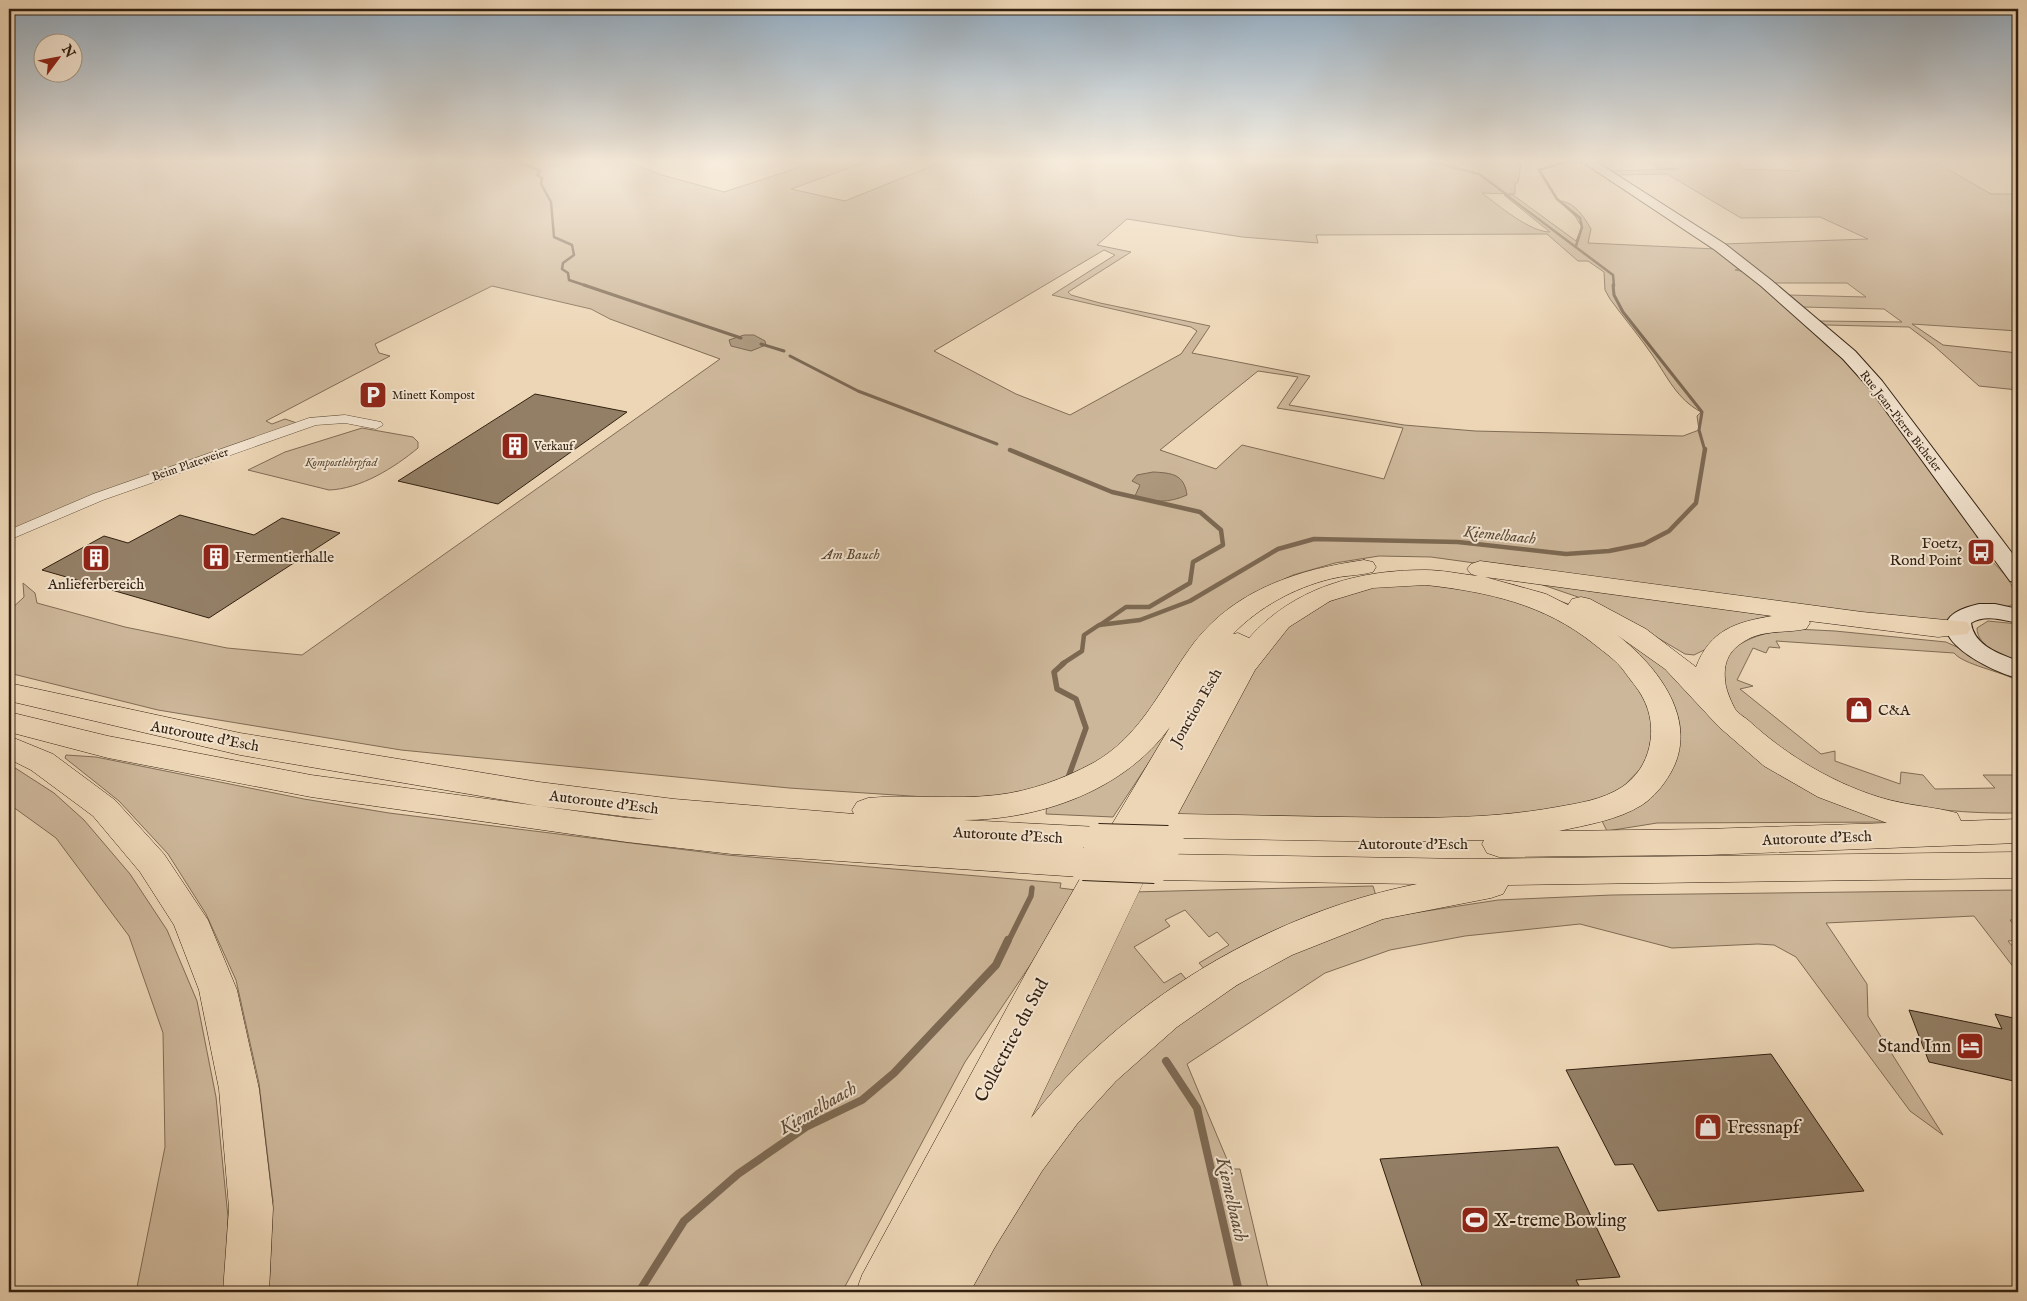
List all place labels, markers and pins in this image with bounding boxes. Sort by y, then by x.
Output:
parking icon: Minett Kompost [358,380,388,410]
place label: Minett Kompost [392,388,475,404]
building icon: Verkauf [500,431,530,461]
place label: Verkauf [533,439,576,454]
place label: Foetz, Rond Point [1890,534,1962,570]
bus stop icon: Foetz, Rond Point [1966,537,1996,567]
building icon: Fermentierhalle [201,542,231,572]
building icon: Anlieferbereich [81,543,111,573]
place label: Fermentierhalle [235,548,334,567]
place label: Anlieferbereich [47,575,144,594]
shop icon: C&A [1844,695,1874,725]
place label: C&A [1878,701,1911,720]
hotel icon: Stand Inn [1955,1031,1985,1061]
place label: Stand Inn [1878,1036,1951,1059]
shop icon: Fressnapf [1693,1112,1723,1142]
place label: Fressnapf [1727,1117,1803,1140]
sports icon: X-treme Bowling [1460,1205,1490,1235]
place label: X-treme Bowling [1494,1210,1626,1233]

